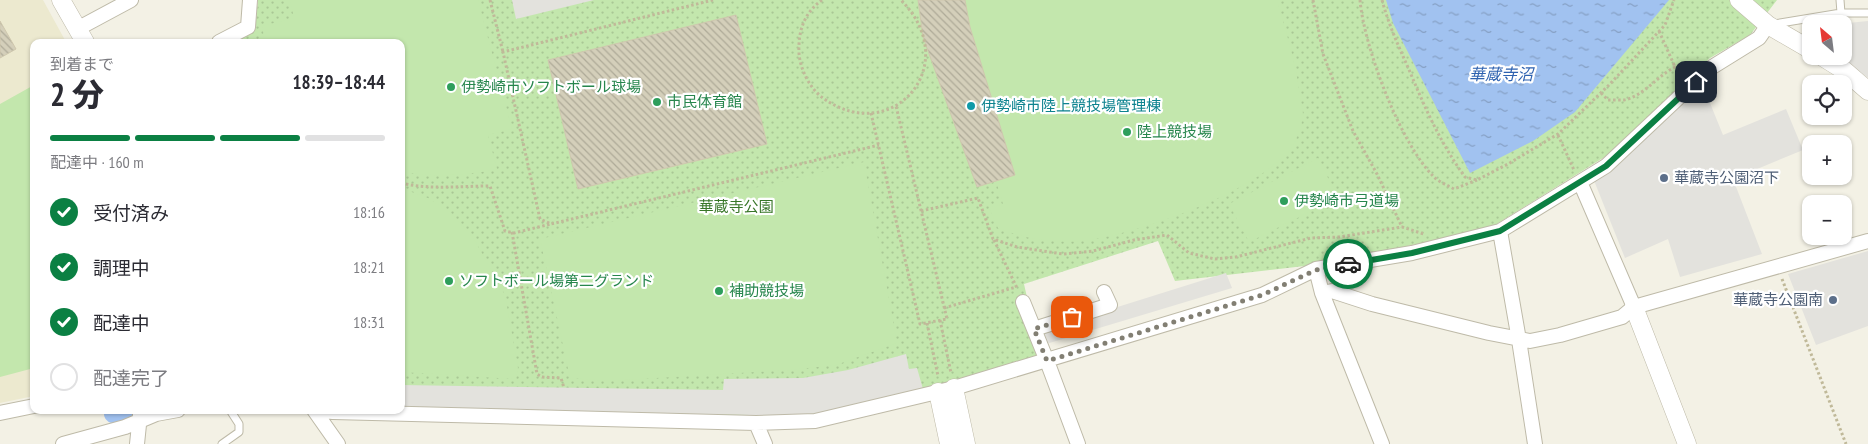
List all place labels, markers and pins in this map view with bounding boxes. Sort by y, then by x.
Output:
pin [1675,61,1717,103]
place label: 伊勢崎市ソフトボール球場 [461,77,641,96]
marker: 伊勢崎市ソフトボール球場 [445,81,457,93]
place label: 市民体育館 [667,92,742,111]
marker: 市民体育館 [651,96,663,108]
place label: 伊勢崎市陸上競技場管理棟 [981,96,1161,115]
marker: 伊勢崎市陸上競技場管理棟 [965,100,977,112]
place label: 陸上競技場 [1137,122,1212,141]
marker: 陸上競技場 [1121,126,1133,138]
place label: 華蔵寺公園沼下 [1674,168,1779,187]
marker: 華蔵寺公園沼下 [1658,172,1670,184]
place label: 伊勢崎市弓道場 [1294,191,1399,210]
marker: 伊勢崎市弓道場 [1278,195,1290,207]
place label: ソフトボール場第二グランド [459,271,654,290]
marker: ソフトボール場第二グランド [443,275,455,287]
place label: 補助競技場 [729,281,804,300]
marker: 補助競技場 [713,285,725,297]
place label: 華蔵寺公園南 [1733,290,1823,309]
marker: 華蔵寺公園南 [1827,294,1839,306]
pin [1051,296,1093,338]

